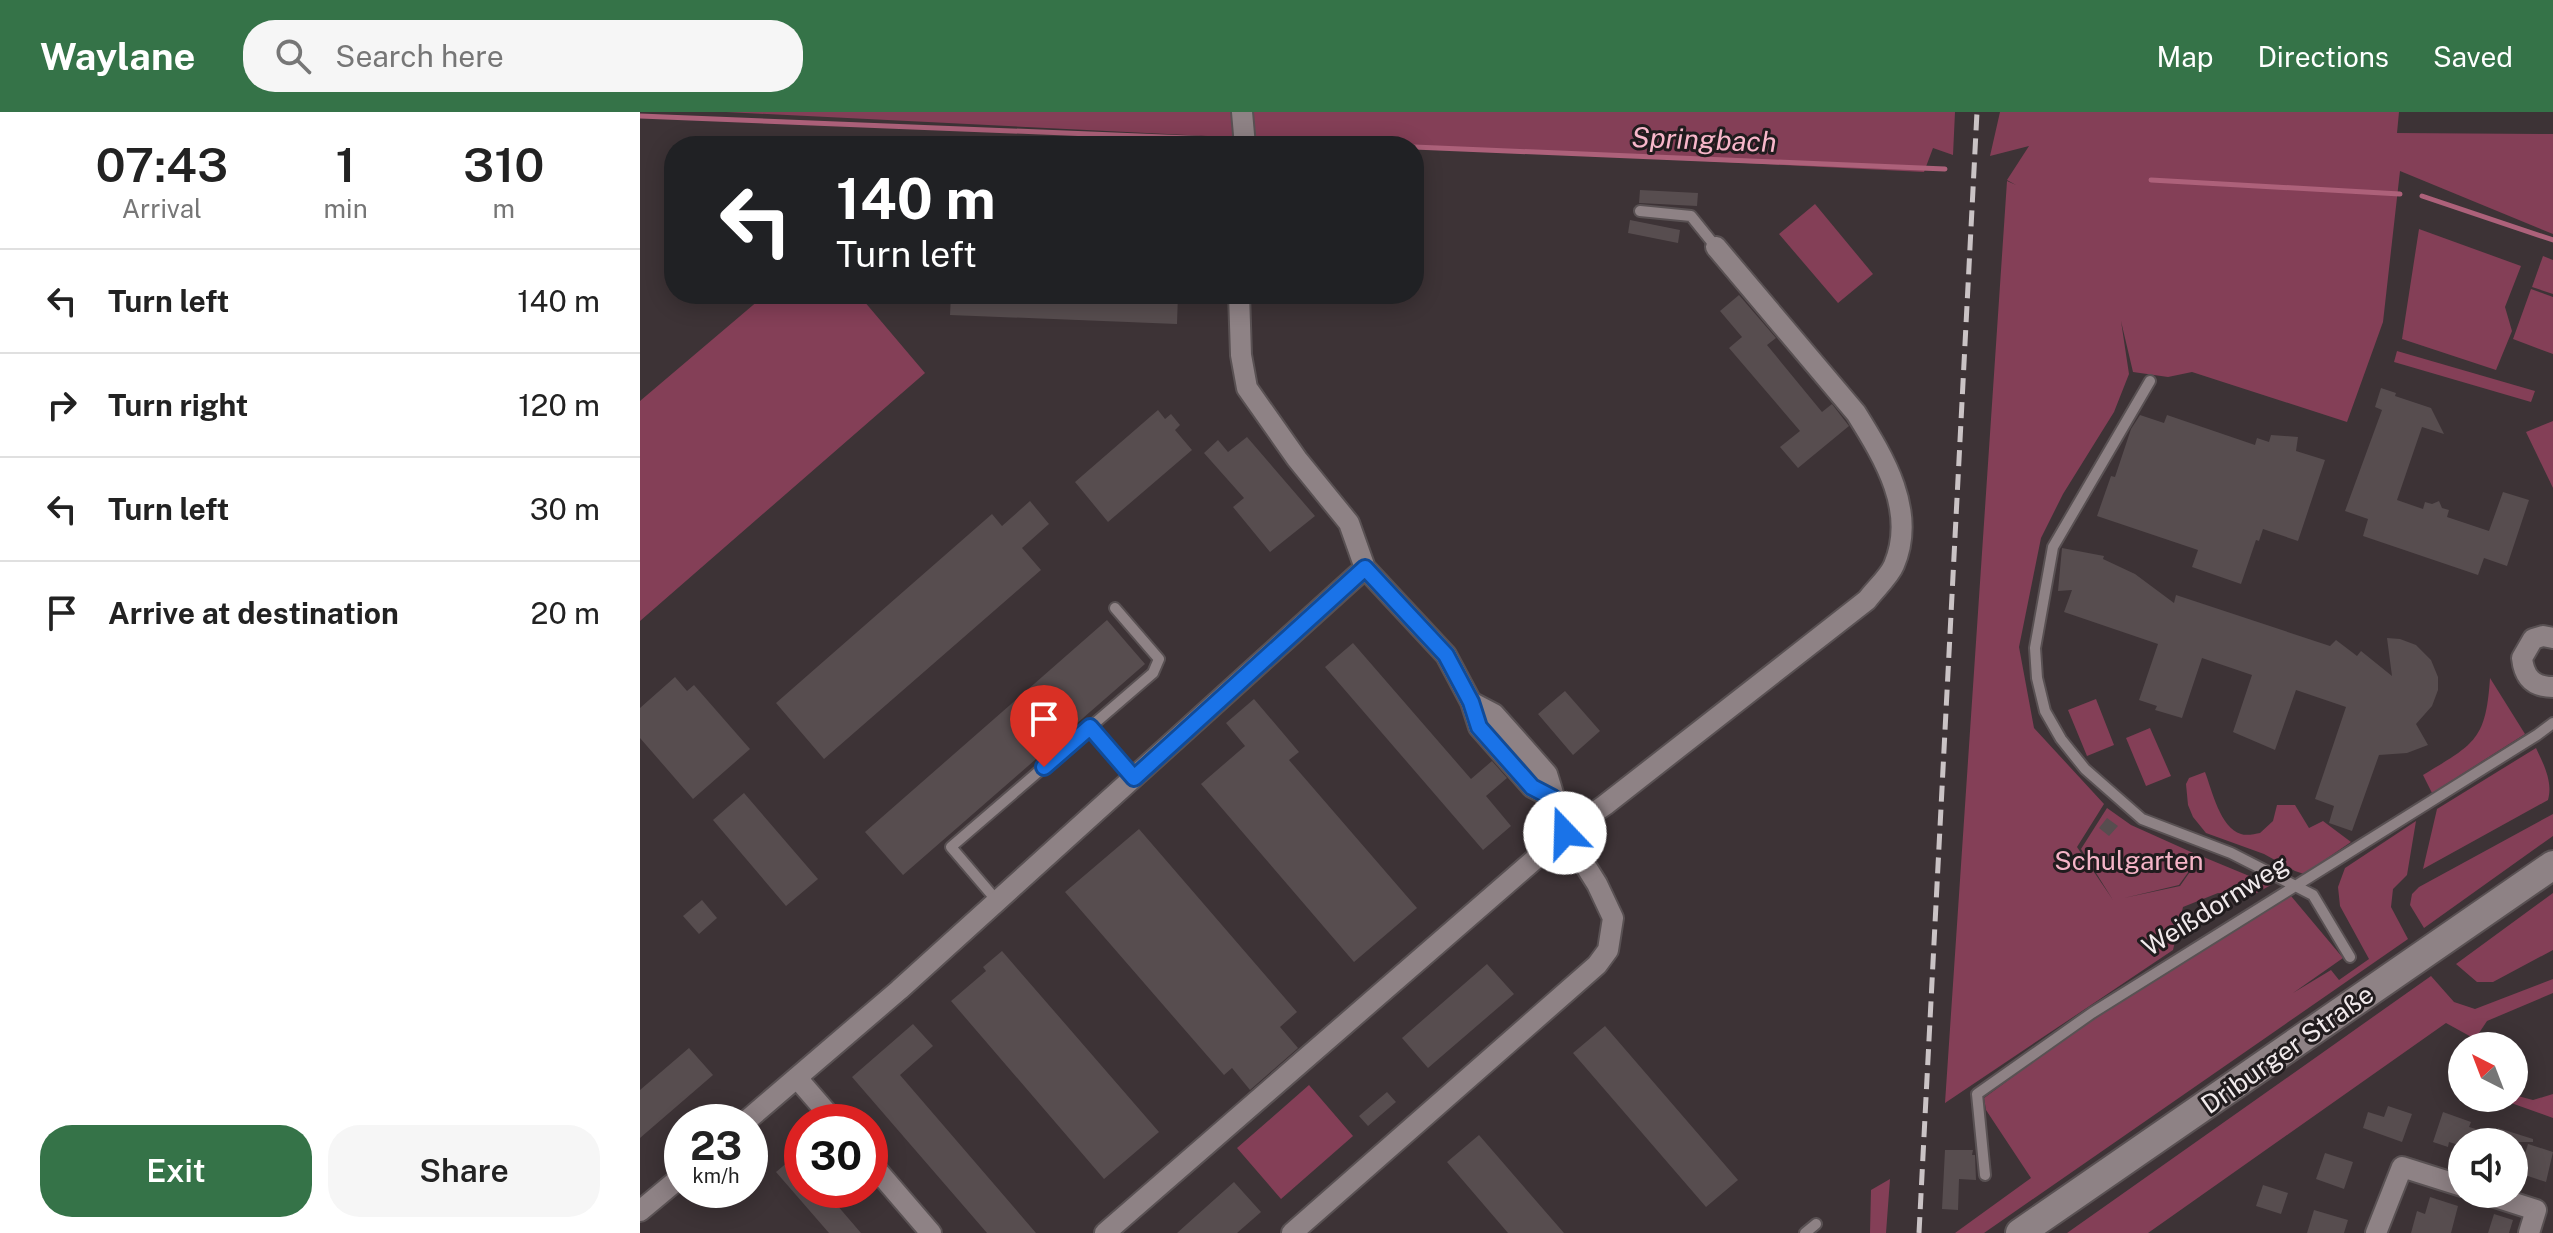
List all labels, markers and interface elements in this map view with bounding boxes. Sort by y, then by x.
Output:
search box [243,20,803,92]
text: Waylane [40,34,195,79]
icon: search [271,34,315,78]
text: Search here [335,38,504,74]
text: Map [2157,40,2213,73]
text: Directions [2257,40,2389,73]
text: Saved [2433,40,2513,73]
water label: Springbach [1631,120,1777,158]
text: 07:43 [95,136,228,193]
text: 1 [336,136,356,193]
text: 310 [463,136,545,193]
text: 140 m [836,166,996,232]
icon: left [704,168,808,272]
text: Arrival [122,193,202,224]
text: min [324,193,368,224]
text: m [493,193,515,224]
text: Turn left [836,233,977,275]
icon: left [40,279,84,323]
text: Turn left [108,283,229,319]
text: 140 m [517,283,600,319]
icon: right [40,383,84,427]
text: Turn right [108,387,248,423]
text: 120 m [518,387,600,423]
icon: left [40,487,84,531]
text: Turn left [108,491,229,527]
text: 30 m [530,491,600,527]
icon: arrive [40,591,84,635]
text: Arrive at destination [108,595,399,631]
text: 20 m [531,595,600,631]
pin [1010,685,1078,767]
icon: arrive [1022,697,1066,741]
position arrow [1523,791,1607,875]
park label: Schulgarten [2054,845,2204,876]
street label: Weißdornweg [2136,848,2294,962]
street label: Driburger Straße [2195,978,2379,1120]
north arrow [2448,1032,2528,1112]
map controls [2448,1032,2528,1208]
speed limit sign: 30 [784,1104,888,1208]
text: 23 [690,1122,742,1169]
button: Exit [40,1125,312,1217]
button: Share [328,1125,600,1217]
button: sound [2448,1128,2528,1208]
text: km/h [692,1164,740,1188]

